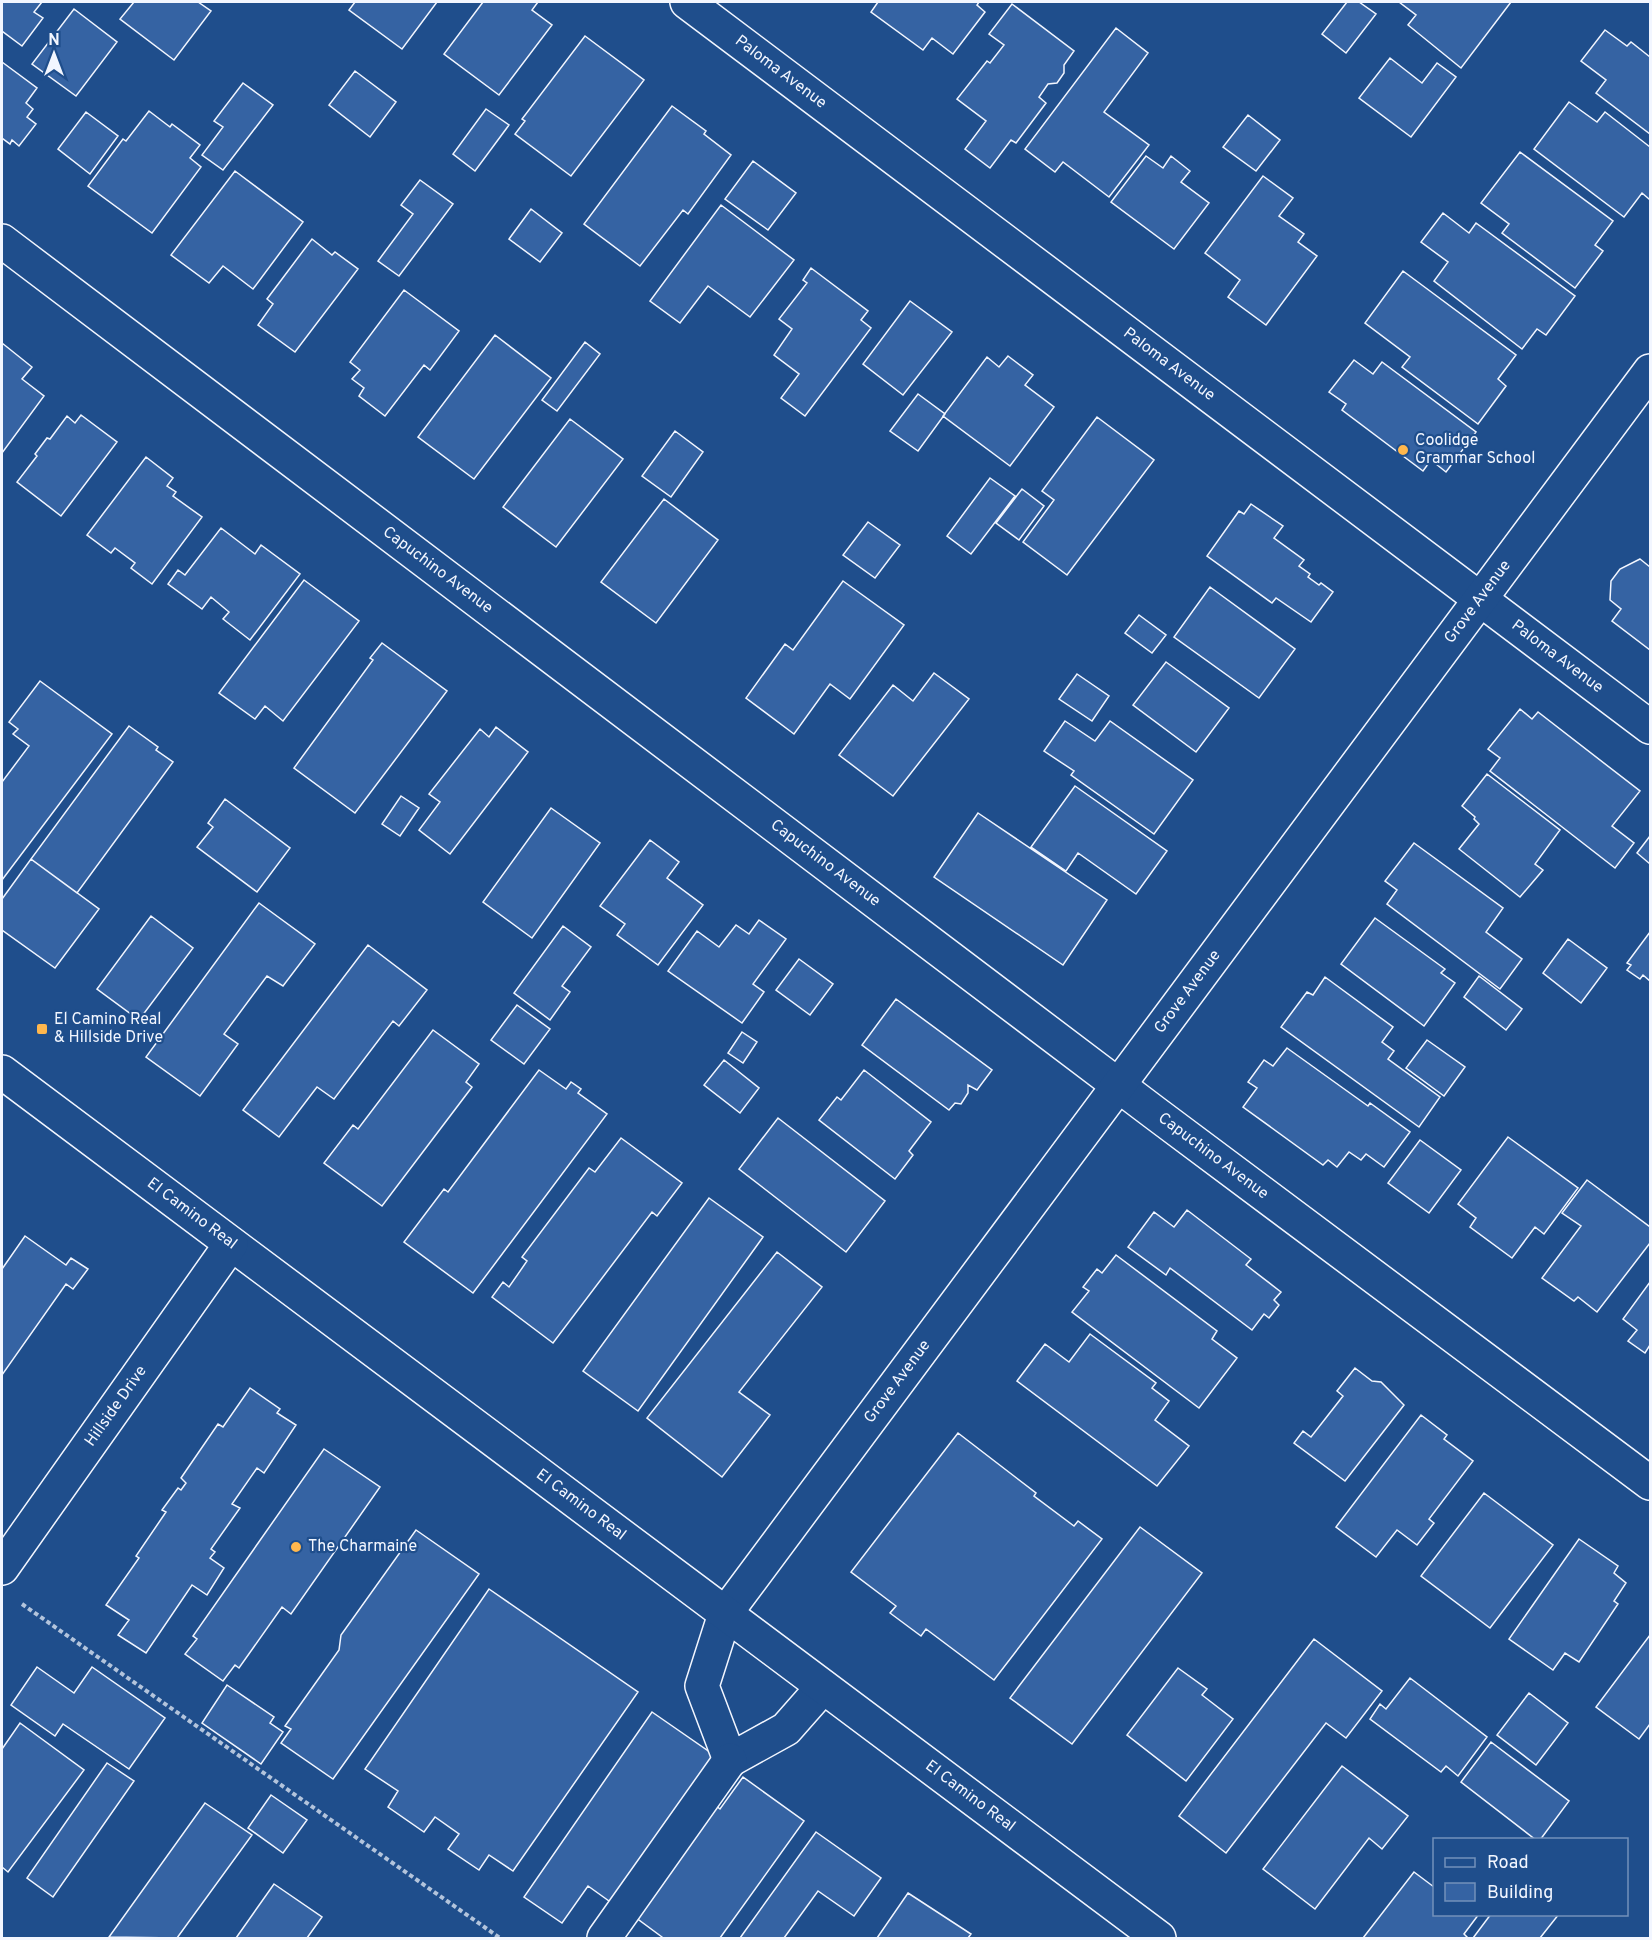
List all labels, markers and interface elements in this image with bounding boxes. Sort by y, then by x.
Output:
north arrow [24,24,84,84]
text: N [48,31,60,51]
street label: Paloma Avenue [731,31,830,113]
street label: Paloma Avenue [1119,324,1219,406]
place label: Coolidge Grammar School [1415,431,1535,469]
marker: Coolidge Grammar School [1396,443,1410,457]
street label: Capuchino Avenue [378,522,497,618]
street label: Grove Avenue [1440,556,1516,648]
street label: Paloma Avenue [1507,616,1607,698]
street label: Capuchino Avenue [766,815,884,912]
street label: Grove Avenue [1150,946,1225,1038]
place label: El Camino Real & Hillside Drive [54,1010,163,1048]
marker: El Camino Real & Hillside Drive [35,1022,49,1036]
street label: Capuchino Avenue [1154,1109,1272,1204]
street label: El Camino Real [143,1174,241,1254]
street label: Grove Avenue [860,1336,935,1428]
street label: Hillside Drive [81,1362,152,1451]
street label: El Camino Real [532,1465,630,1545]
place label: The Charmaine [308,1537,417,1557]
marker: The Charmaine [289,1540,303,1554]
street label: El Camino Real [921,1756,1019,1837]
legend [1433,1838,1628,1916]
text: Road [1487,1852,1529,1875]
text: Building [1487,1882,1553,1905]

